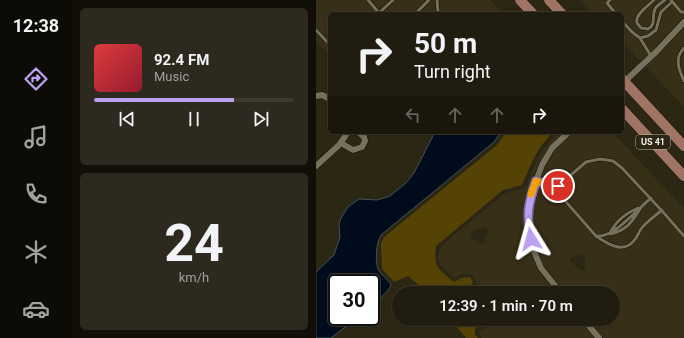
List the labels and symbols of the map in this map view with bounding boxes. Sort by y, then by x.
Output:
road number: US 41 [636,135,670,149]
pin [541,169,575,203]
position arrow [510,218,552,260]
speed limit sign: 30 [328,274,380,326]

